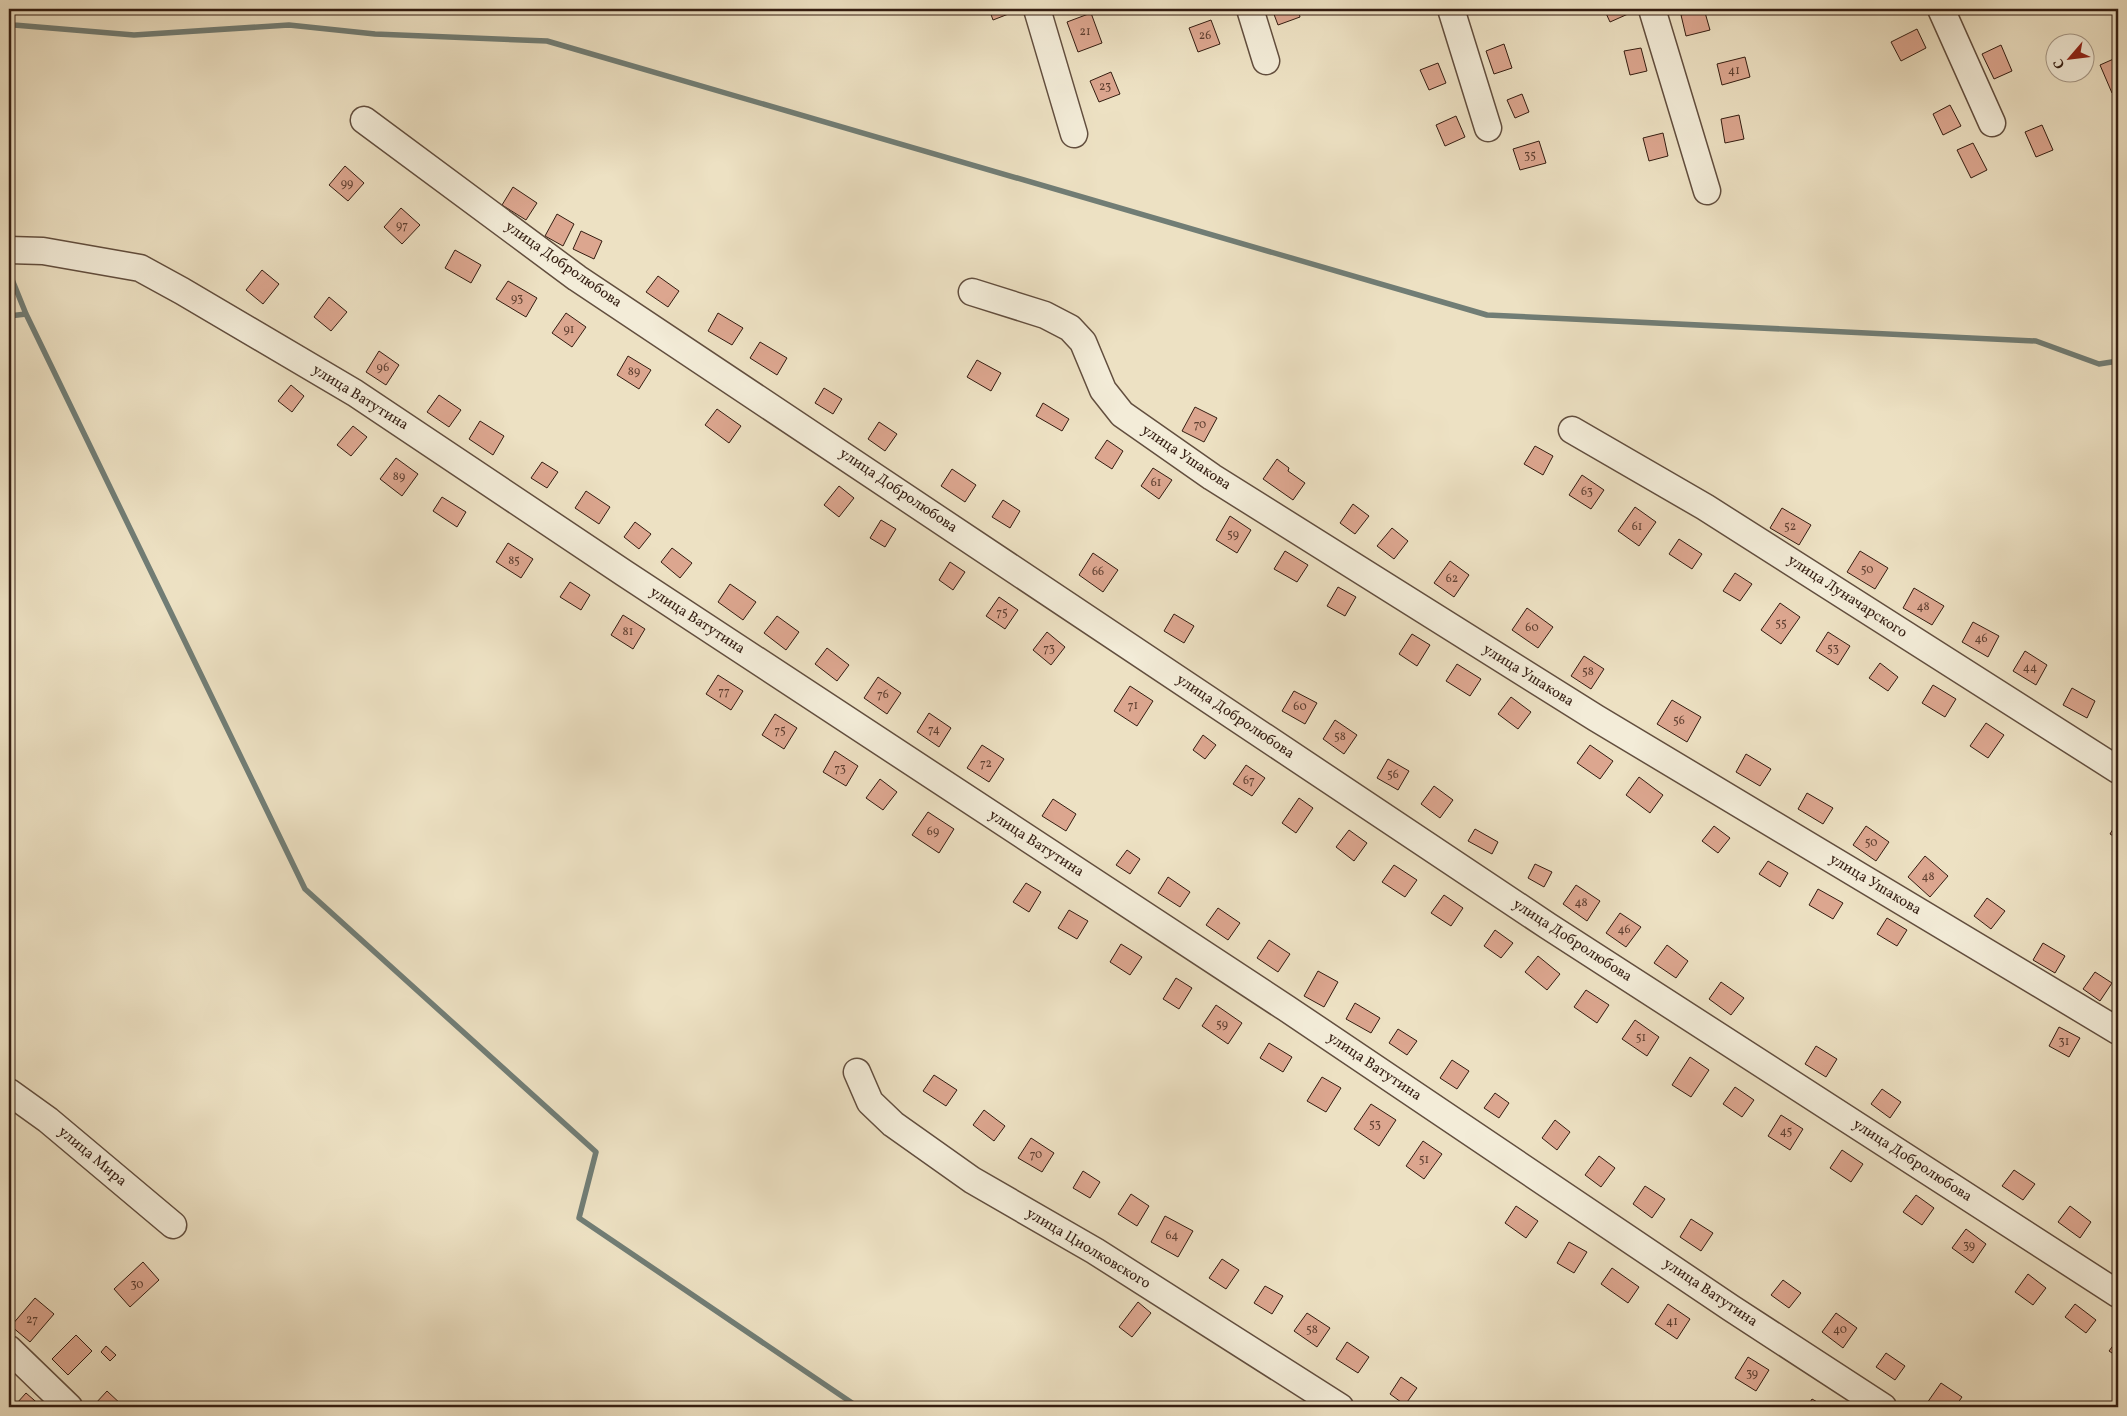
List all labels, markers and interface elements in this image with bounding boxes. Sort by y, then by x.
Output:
house number: 21 [1079,24,1091,40]
house number: 26 [1199,28,1211,44]
north arrow [2044,32,2094,82]
text: С [2049,55,2070,72]
house number: 41 [1728,63,1740,79]
house number: 23 [1099,79,1111,95]
house number: 35 [1524,148,1536,164]
house number: 99 [341,176,353,192]
street label: улица Добролюбова [500,217,626,313]
house number: 97 [396,218,408,234]
house number: 93 [511,291,523,307]
house number: 91 [564,322,574,338]
street label: улица Ватутина [308,360,412,436]
house number: 96 [377,360,389,376]
house number: 89 [628,364,640,380]
house number: 70 [1194,417,1206,433]
street label: улица Ушакова [1137,420,1235,496]
street label: улица Добролюбова [835,444,961,538]
house number: 89 [393,469,405,485]
house number: 61 [1151,475,1161,491]
house number: 63 [1581,484,1593,500]
house number: 61 [1632,519,1642,535]
house number: 52 [1784,519,1796,535]
house number: 59 [1227,527,1239,543]
street label: улица Луначарского [1783,550,1911,644]
house number: 85 [508,553,520,569]
house number: 50 [1861,562,1873,578]
house number: 66 [1092,564,1104,580]
house number: 62 [1446,571,1458,587]
street label: улица Ватутина [645,582,749,660]
house number: 48 [1916,599,1930,615]
house number: 75 [996,605,1008,621]
house number: 55 [1775,616,1787,632]
house number: 60 [1525,620,1539,636]
house number: 81 [623,624,633,640]
house number: 46 [1974,631,1988,647]
street label: улица Ушакова [1478,639,1578,713]
house number: 73 [1043,641,1055,657]
house number: 53 [1827,641,1839,657]
house number: 44 [2023,660,2037,676]
house number: 58 [1582,664,1594,680]
street label: улица Добролюбова [1172,670,1298,764]
house number: 77 [718,684,730,700]
house number: 76 [877,687,889,703]
house number: 71 [1128,698,1138,714]
house number: 60 [1293,699,1307,715]
house number: 56 [1673,713,1685,729]
house number: 74 [928,722,940,738]
house number: 75 [774,723,786,739]
house number: 58 [1334,729,1346,745]
house number: 72 [980,756,992,772]
house number: 73 [834,761,846,777]
house number: 56 [1387,767,1399,783]
house number: 67 [1243,773,1255,789]
street label: улица Ватутина [984,805,1088,883]
house number: 69 [927,824,939,840]
house number: 50 [1865,835,1877,851]
street label: улица Ушакова [1825,849,1925,921]
house number: 48 [1921,869,1935,885]
street label: улица Добролюбова [1508,894,1636,988]
house number: 48 [1574,895,1588,911]
house number: 46 [1617,922,1631,938]
house number: 59 [1216,1017,1228,1033]
street label: улица Ватутина [1323,1028,1425,1106]
house number: 51 [1636,1030,1646,1046]
house number: 31 [2059,1034,2069,1050]
street label: улица Добролюбова [1848,1114,1976,1208]
house number: 53 [1369,1117,1381,1133]
street label: улица Мира [53,1122,131,1192]
house number: 45 [1780,1124,1793,1140]
house number: 70 [1030,1147,1042,1163]
house number: 51 [1419,1152,1429,1168]
street label: улица Циолковского [1022,1203,1154,1295]
house number: 64 [1166,1228,1178,1244]
house number: 39 [1963,1238,1975,1254]
street label: улица Ватутина [1659,1254,1761,1332]
house number: 30 [130,1277,144,1293]
house number: 27 [26,1312,38,1328]
house number: 41 [1666,1314,1678,1330]
house number: 58 [1306,1322,1318,1338]
house number: 40 [1833,1322,1847,1338]
house number: 39 [1746,1366,1758,1382]

